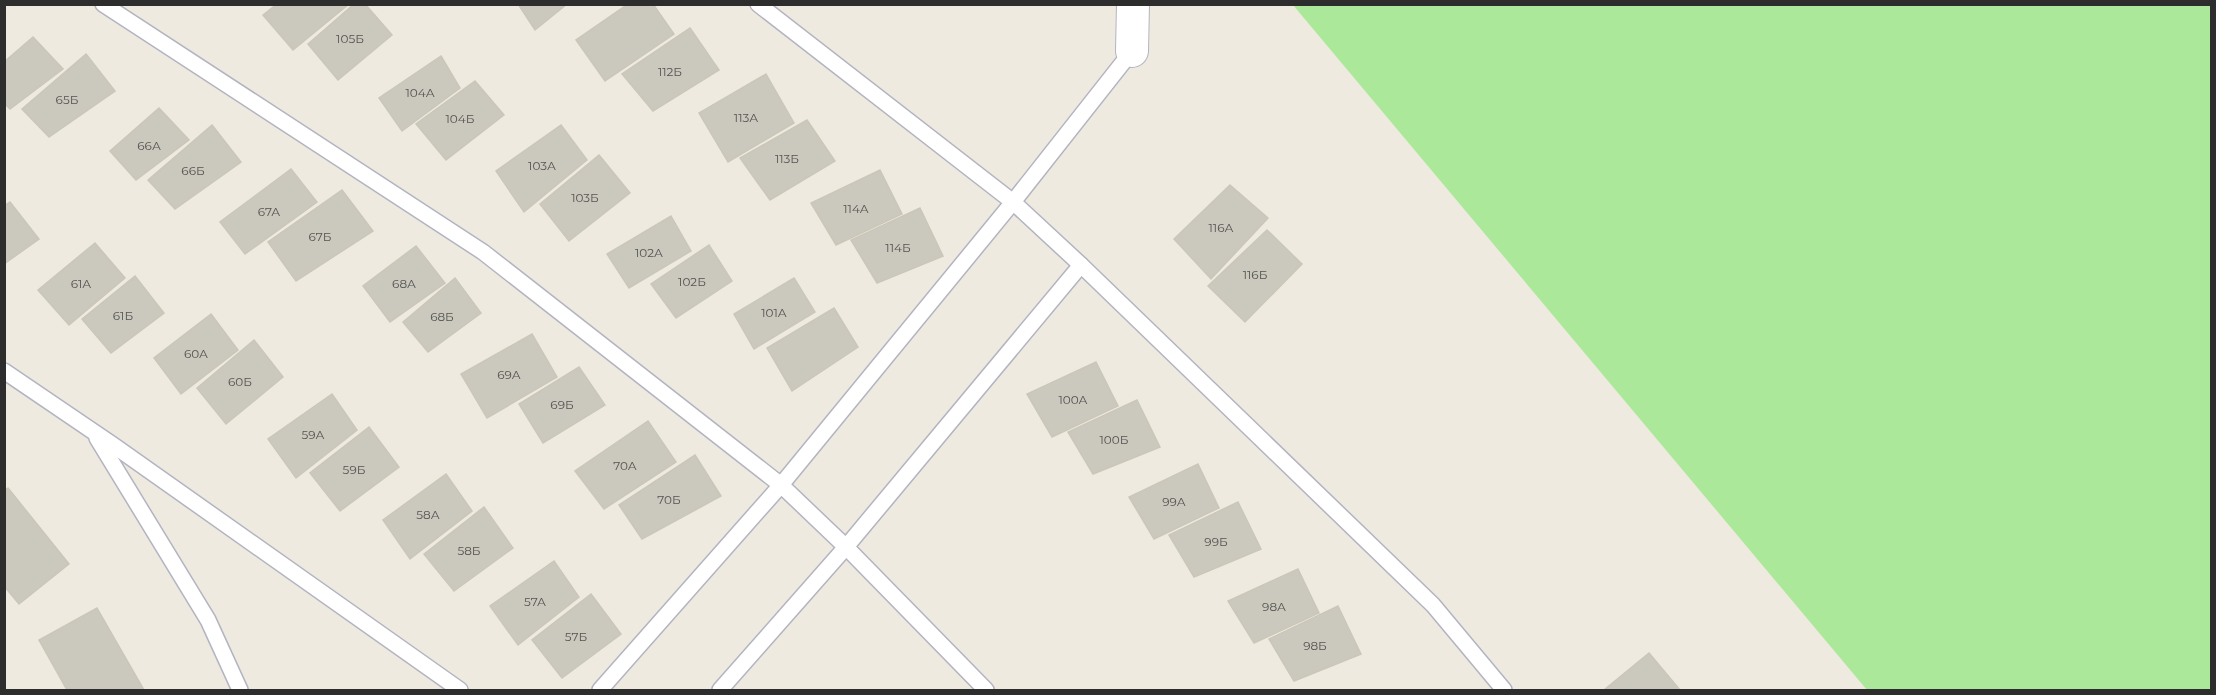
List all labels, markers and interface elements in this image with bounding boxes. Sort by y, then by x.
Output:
house number: 105Б [336,31,364,46]
house number: 112Б [658,64,682,79]
house number: 104А [405,85,435,100]
house number: 65Б [56,92,79,107]
house number: 113А [734,110,758,125]
house number: 104Б [446,111,475,126]
house number: 66А [137,138,161,153]
house number: 113Б [775,151,799,166]
house number: 103А [528,158,556,173]
house number: 66Б [181,163,205,178]
house number: 103Б [571,190,599,205]
house number: 114А [843,201,869,216]
house number: 67А [258,204,280,219]
house number: 116А [1209,220,1234,235]
house number: 67Б [309,229,332,244]
house number: 114Б [885,240,911,255]
house number: 102А [635,245,663,260]
house number: 116Б [1243,267,1268,282]
house number: 102Б [678,274,706,289]
house number: 61А [71,276,91,291]
house number: 68А [392,276,416,291]
house number: 101А [761,305,787,320]
house number: 61Б [113,308,133,323]
house number: 68Б [430,309,454,324]
house number: 60А [184,346,208,361]
house number: 69А [497,367,521,382]
house number: 60Б [228,374,252,389]
house number: 100А [1058,392,1088,407]
house number: 69Б [550,397,574,412]
house number: 59А [302,427,325,442]
house number: 100Б [1100,432,1129,447]
house number: 70А [613,458,637,473]
house number: 59Б [343,462,366,477]
house number: 70Б [657,492,681,507]
house number: 99А [1162,494,1186,509]
house number: 58А [416,507,440,522]
house number: 99Б [1204,534,1228,549]
house number: 58Б [457,543,481,558]
house number: 57А [524,594,546,609]
house number: 98А [1262,599,1286,614]
house number: 57Б [565,629,587,644]
house number: 98Б [1303,638,1327,653]

